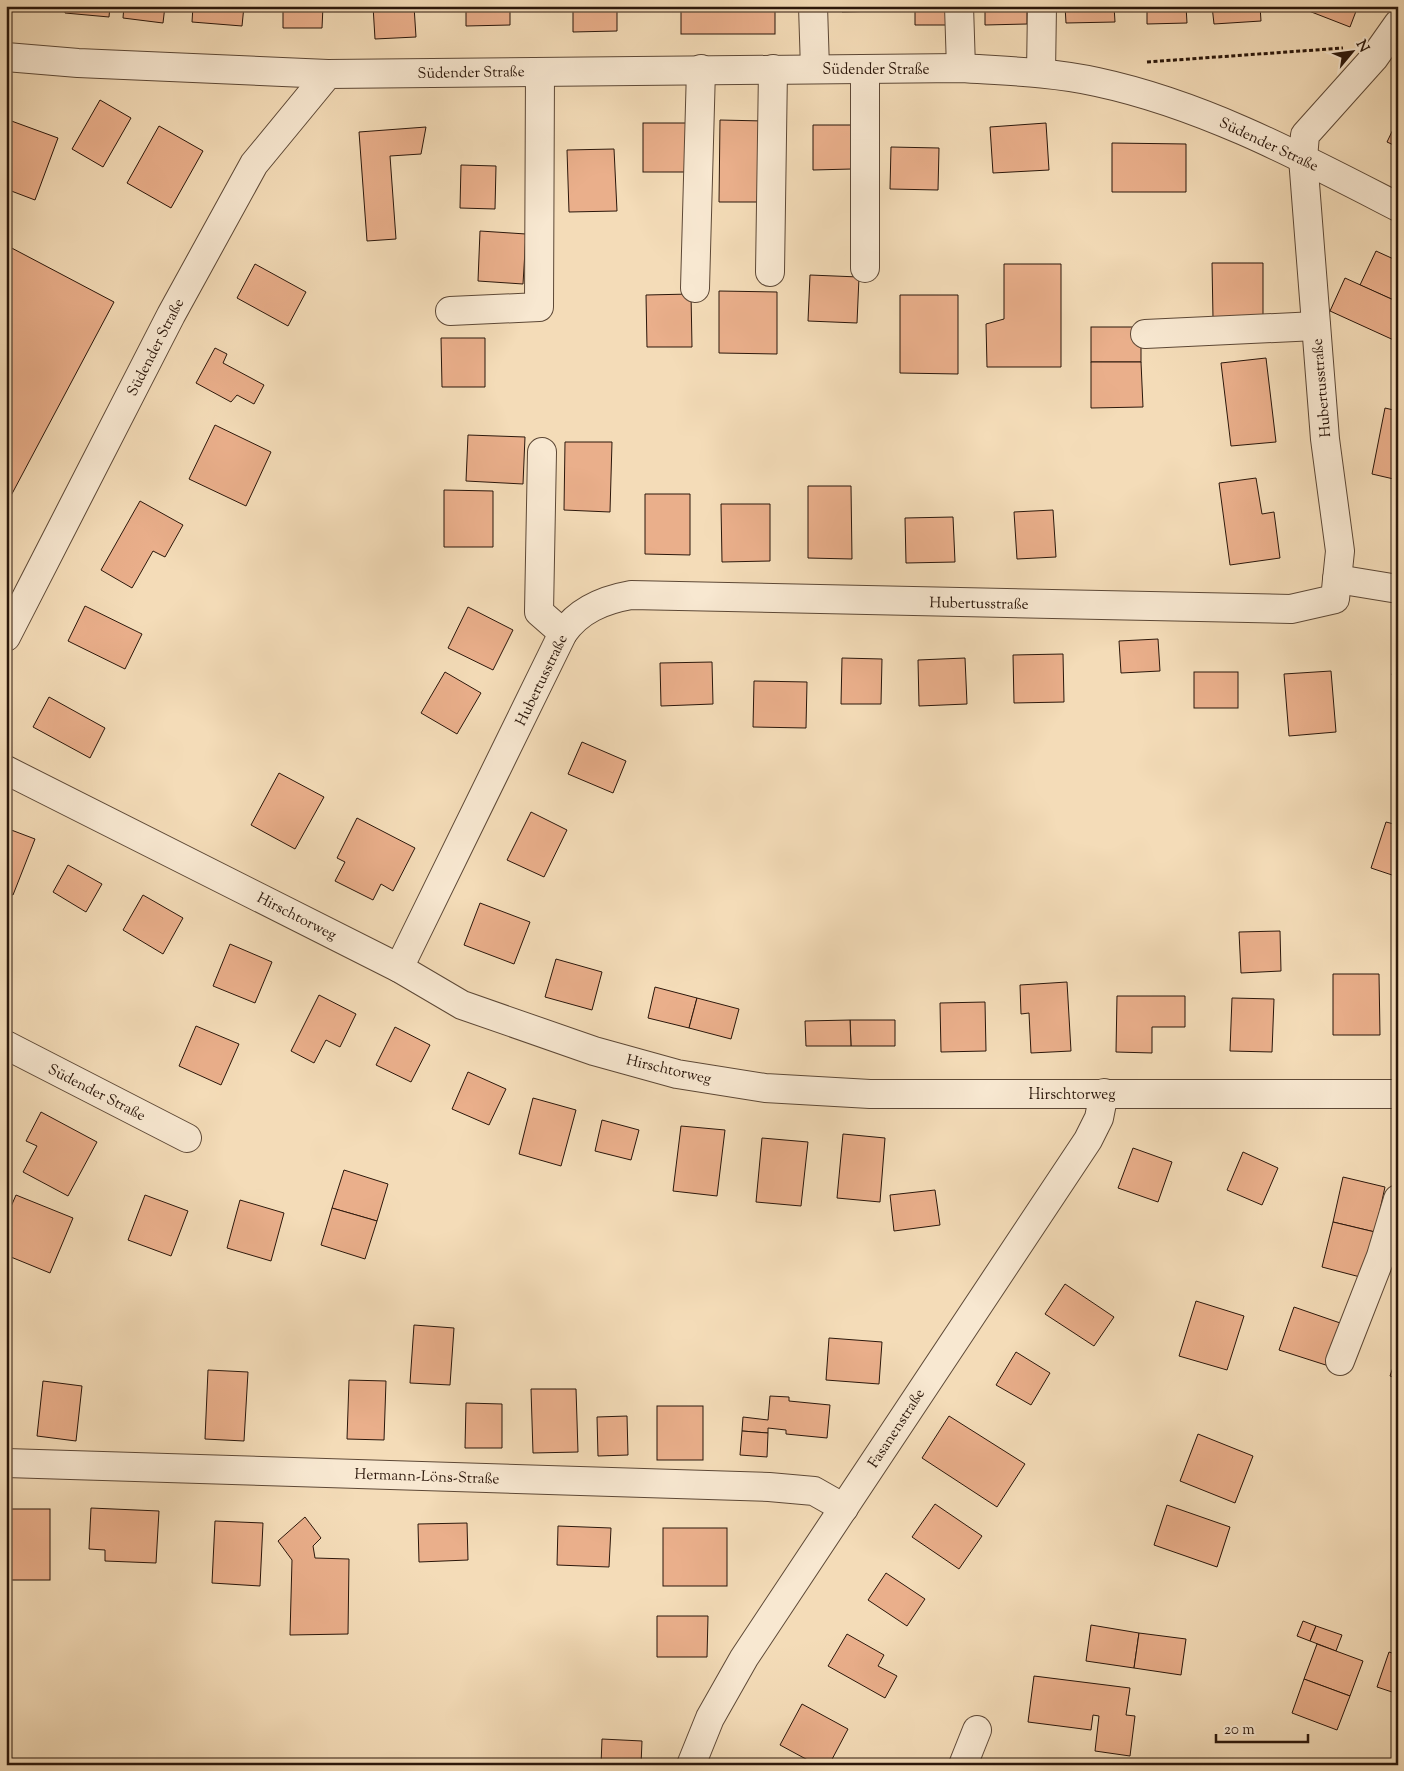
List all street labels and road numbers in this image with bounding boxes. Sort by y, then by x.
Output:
street label: Südender Straße [822,60,930,81]
street label: Südender Straße [417,62,525,85]
street label: Südender Straße [1215,113,1321,178]
street label: Südender Straße [123,295,190,400]
street label: Hubertusstraße [1308,337,1337,438]
street label: Hubertusstraße [929,593,1029,616]
street label: Hubertusstraße [511,631,574,730]
street label: Hirschtorweg [253,888,340,946]
street label: Hirschtorweg [624,1050,713,1090]
street label: Südender Straße [44,1060,149,1127]
street label: Hirschtorweg [1029,1085,1116,1106]
street label: Fasanenstraße [864,1385,931,1473]
street label: Hermann-Löns-Straße [354,1464,500,1491]

